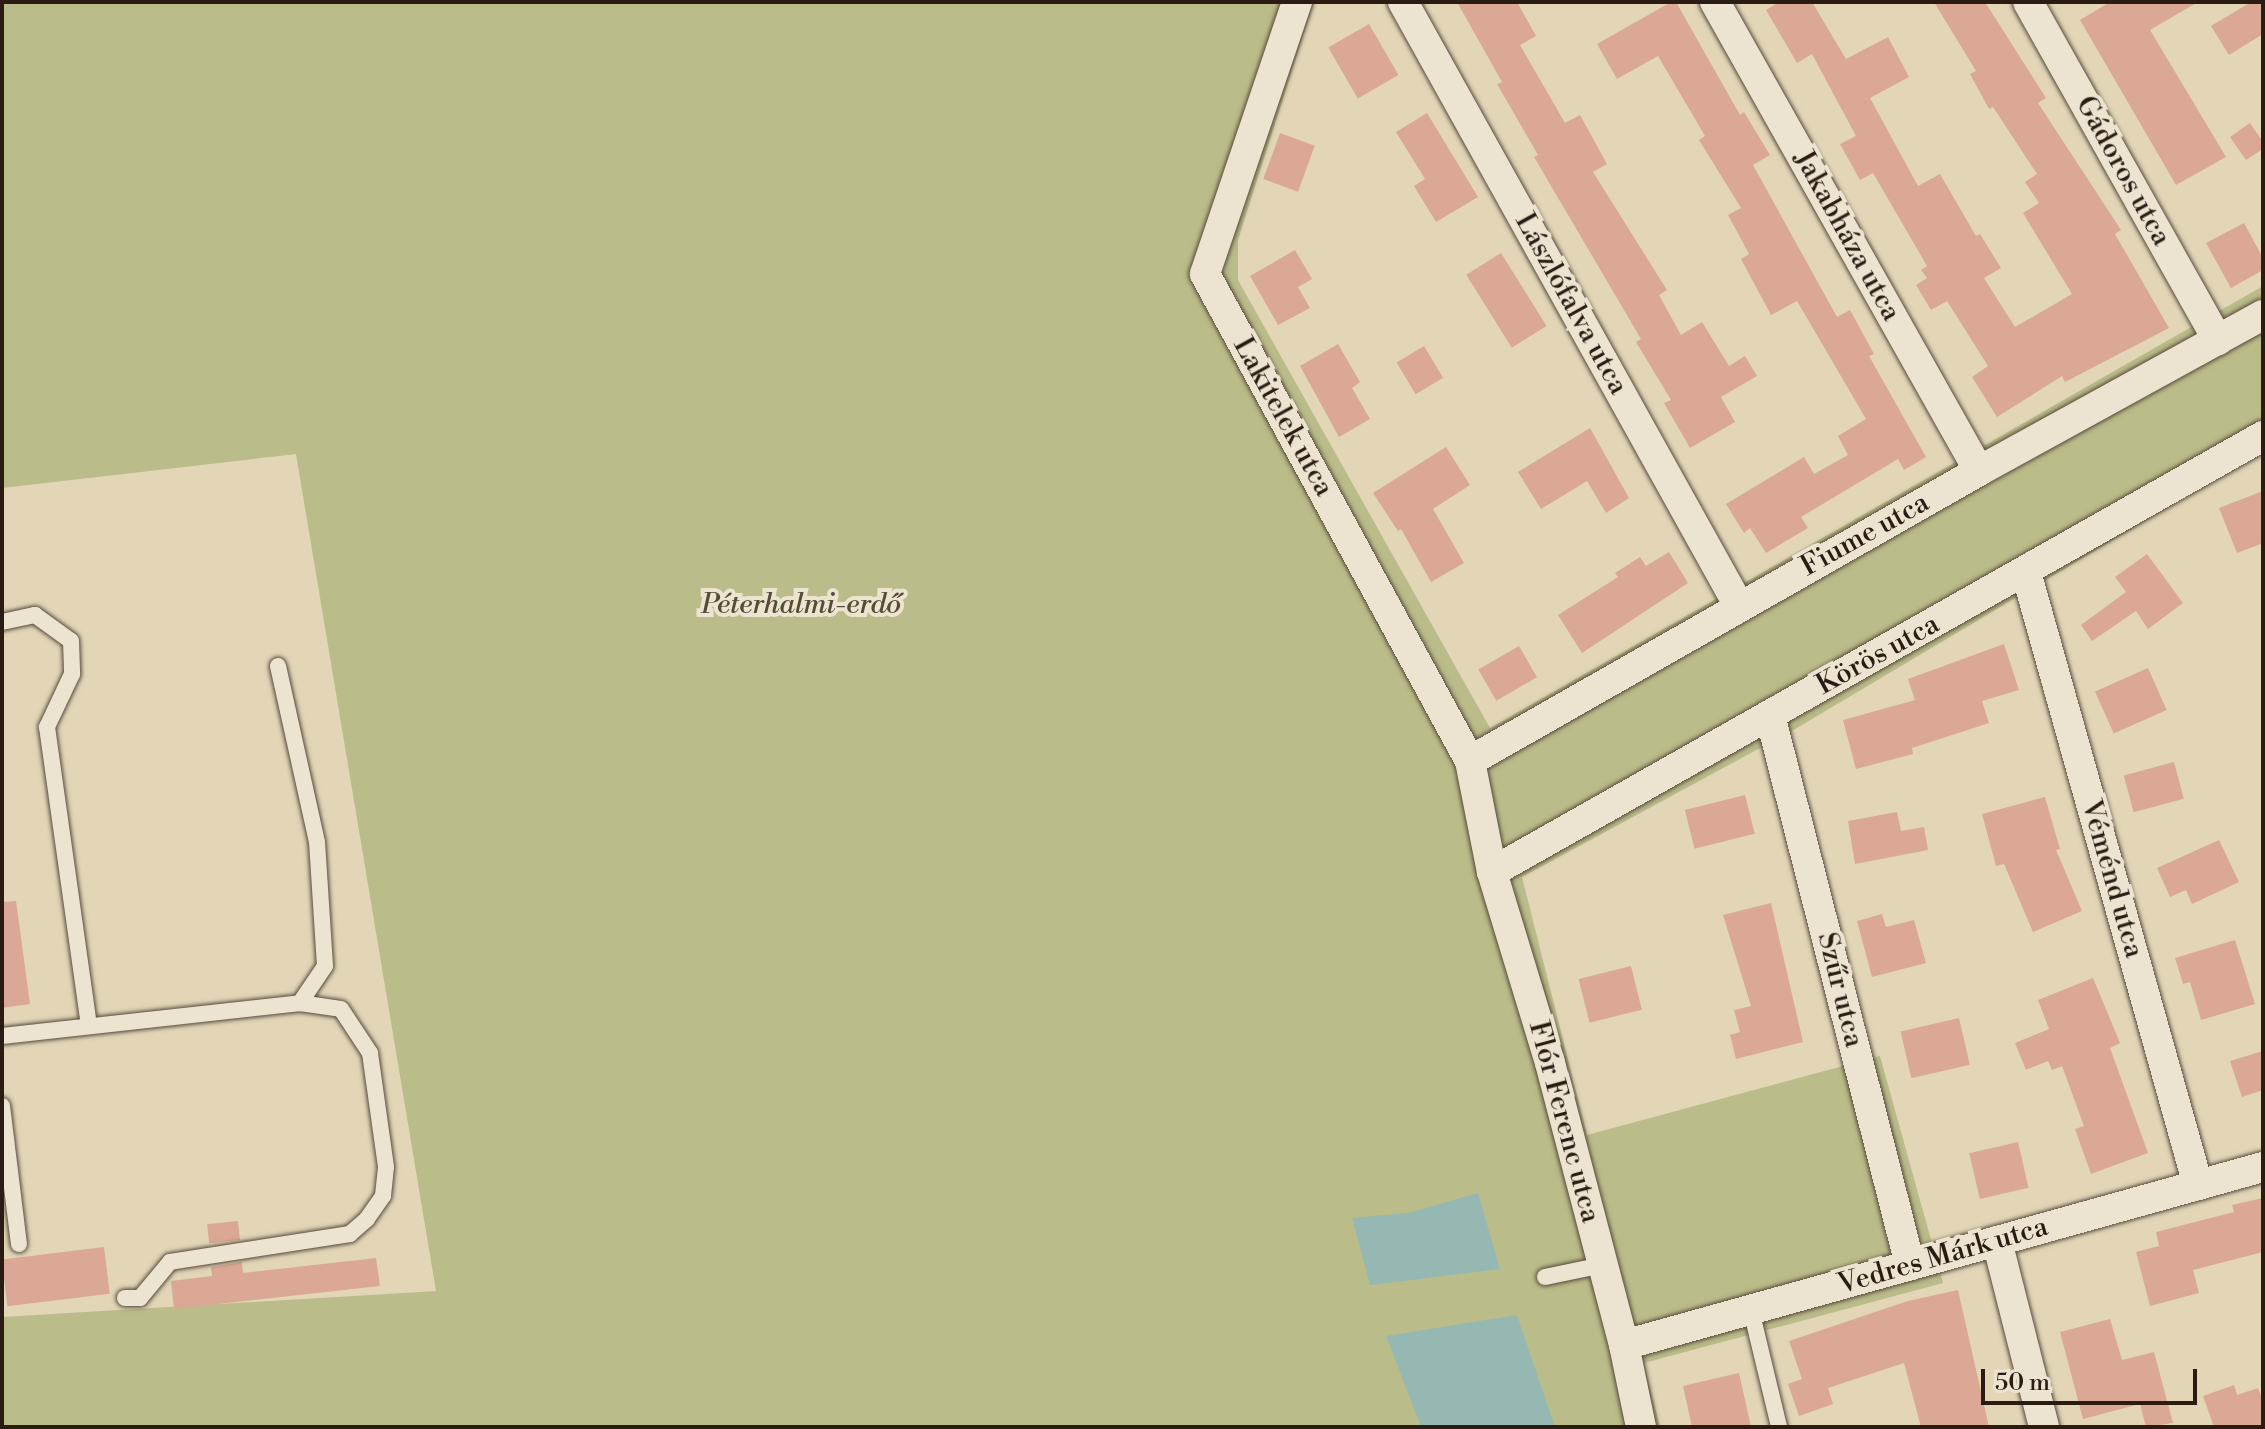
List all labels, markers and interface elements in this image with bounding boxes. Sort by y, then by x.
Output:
street label: Gádoros utca [2068,90,2178,252]
street label: Jakabháza utca [1786,145,1908,327]
street label: Lászlófalva utca [1507,207,1635,401]
street label: Lakitelek utca [1225,332,1341,502]
street label: Fiume utca [1795,486,1935,584]
park label: Péterhalmi-erdő [701,588,901,622]
street label: Körös utca [1811,608,1945,702]
street label: Véménd utca [2073,796,2151,962]
street label: Szűr utca [1810,929,1870,1051]
street label: Flór Ferenc utca [1521,1017,1607,1227]
street label: Vedres Márk utca [1834,1210,2052,1302]
scale bar [1985,1353,2201,1403]
text: 50 m [1995,1368,2050,1398]

